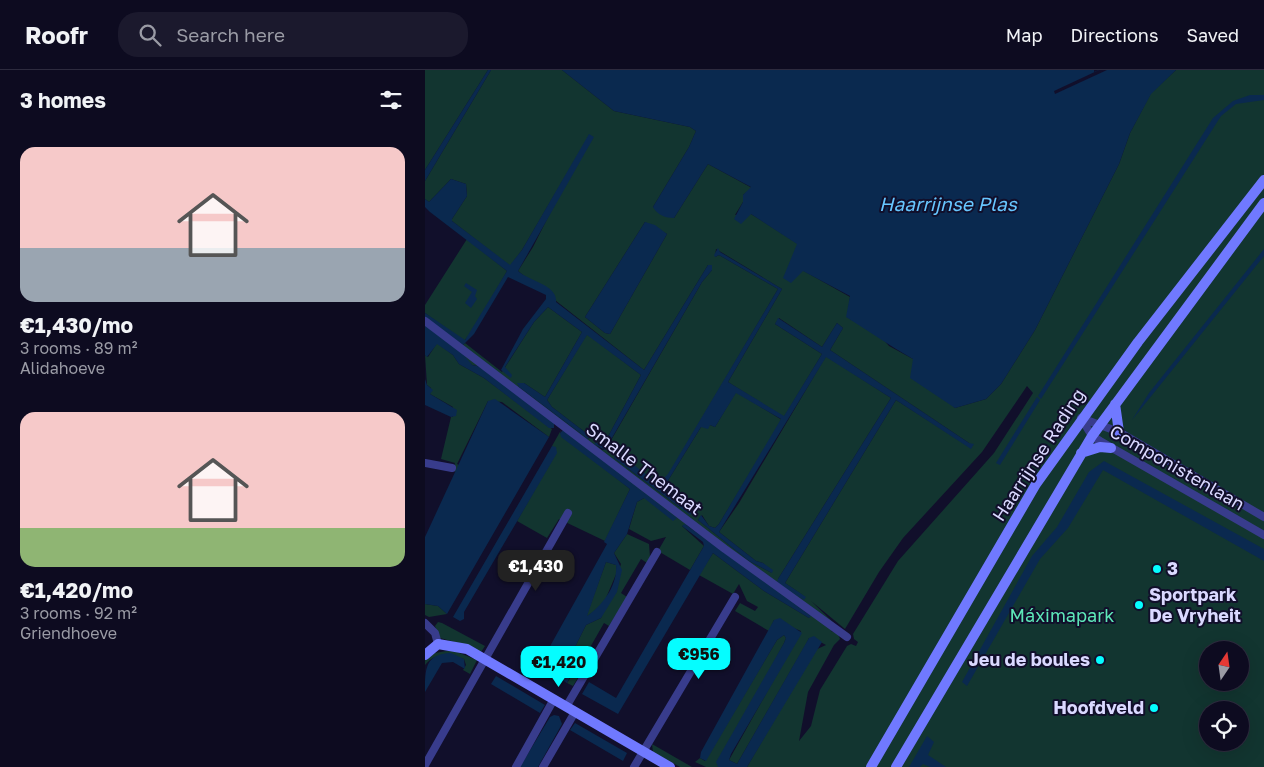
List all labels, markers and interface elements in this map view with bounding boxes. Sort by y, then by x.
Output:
search box [118,12,468,57]
text: Roofr [25,20,88,49]
icon: search [136,21,164,49]
text: Search here [176,23,285,46]
text: Map [1006,24,1042,46]
text: Directions [1070,24,1158,46]
text: Saved [1186,24,1239,46]
icon: filters [377,86,405,114]
text: 3 homes [20,87,106,113]
icon: home [168,180,258,270]
water label: Haarrijnse Plas [879,192,1018,215]
text: €1,430/mo [20,312,133,338]
text: 3 rooms · 89 m² [20,338,137,358]
text: Alidahoeve [20,358,105,378]
street label: Haarrijnse Rading [987,384,1089,525]
street label: Smalle Themaat [582,417,707,519]
street label: Componistenlaan [1106,420,1249,515]
icon: home [168,445,258,535]
pin: €1,430 [495,550,577,592]
text: €1,430 [509,556,563,576]
place label: 3 [1167,557,1178,579]
marker: 3 [1151,563,1163,575]
text: €1,420/mo [20,577,133,603]
place label: Sportpark De Vryheit [1149,583,1241,626]
marker: Sportpark De Vryheit [1133,599,1145,611]
text: 3 rooms · 92 m² [20,603,137,623]
park label: Máximapark [1010,604,1114,626]
text: Griendhoeve [20,623,117,643]
pin: €956 [669,638,729,680]
north arrow [1199,641,1249,691]
map controls [1199,641,1249,751]
text: €956 [678,644,720,664]
pin: €1,420 [518,646,600,688]
place label: Jeu de boules [969,648,1090,670]
text: €1,420 [532,652,586,672]
marker: Jeu de boules [1094,654,1106,666]
place label: Hoofdveld [1053,696,1144,718]
button: locate [1199,701,1249,751]
marker: Hoofdveld [1148,702,1160,714]

